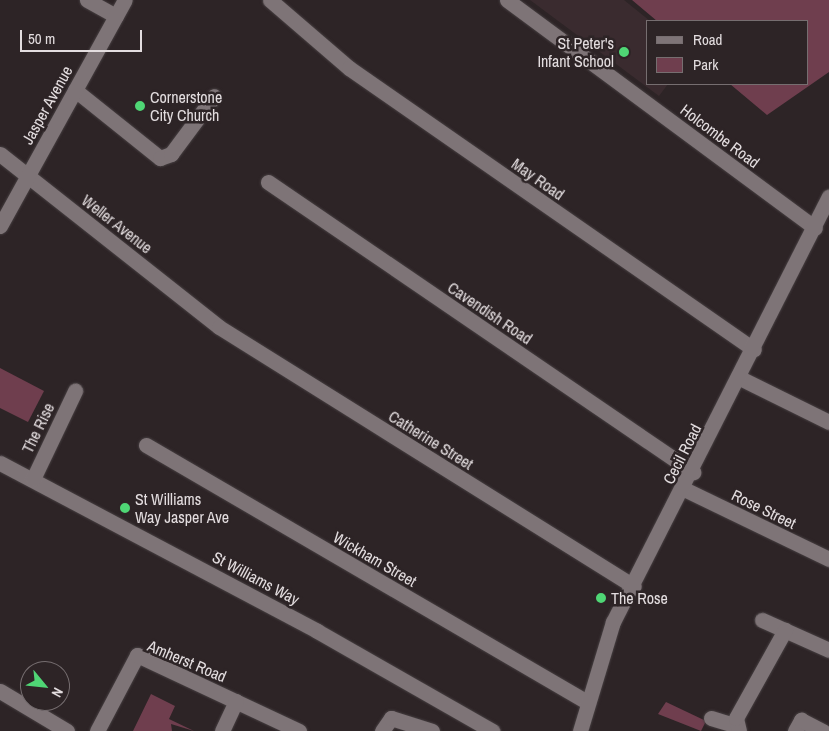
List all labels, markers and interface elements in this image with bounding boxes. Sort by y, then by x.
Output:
scale bar [22,20,145,52]
legend [646,20,809,85]
text: 50 m [28,28,55,49]
text: Road [693,29,722,50]
place label: St Peter's Infant School [537,33,614,71]
marker: St Peter's Infant School [618,46,630,58]
text: Park [693,54,718,75]
street label: Jasper Avenue [17,62,77,148]
place label: Cornerstone City Church [150,87,222,125]
marker: Cornerstone City Church [134,100,146,112]
street label: Holcombe Road [677,100,763,172]
street label: May Road [508,154,568,204]
street label: Weller Avenue [78,190,156,258]
street label: Cavendish Road [444,278,536,348]
street label: The Rise [18,400,58,456]
street label: Catherine Street [385,406,477,474]
street label: Cecil Road [659,421,705,487]
street label: Rose Street [729,485,799,533]
place label: St Williams Way Jasper Ave [135,489,230,527]
marker: St Williams Way Jasper Ave [119,502,131,514]
street label: Wickham Street [330,527,420,591]
street label: St Williams Way [209,547,303,609]
place label: The Rose [611,588,668,608]
marker: The Rose [595,592,607,604]
street label: Amherst Road [145,636,229,686]
north arrow [20,661,70,711]
text: N [47,685,67,700]

